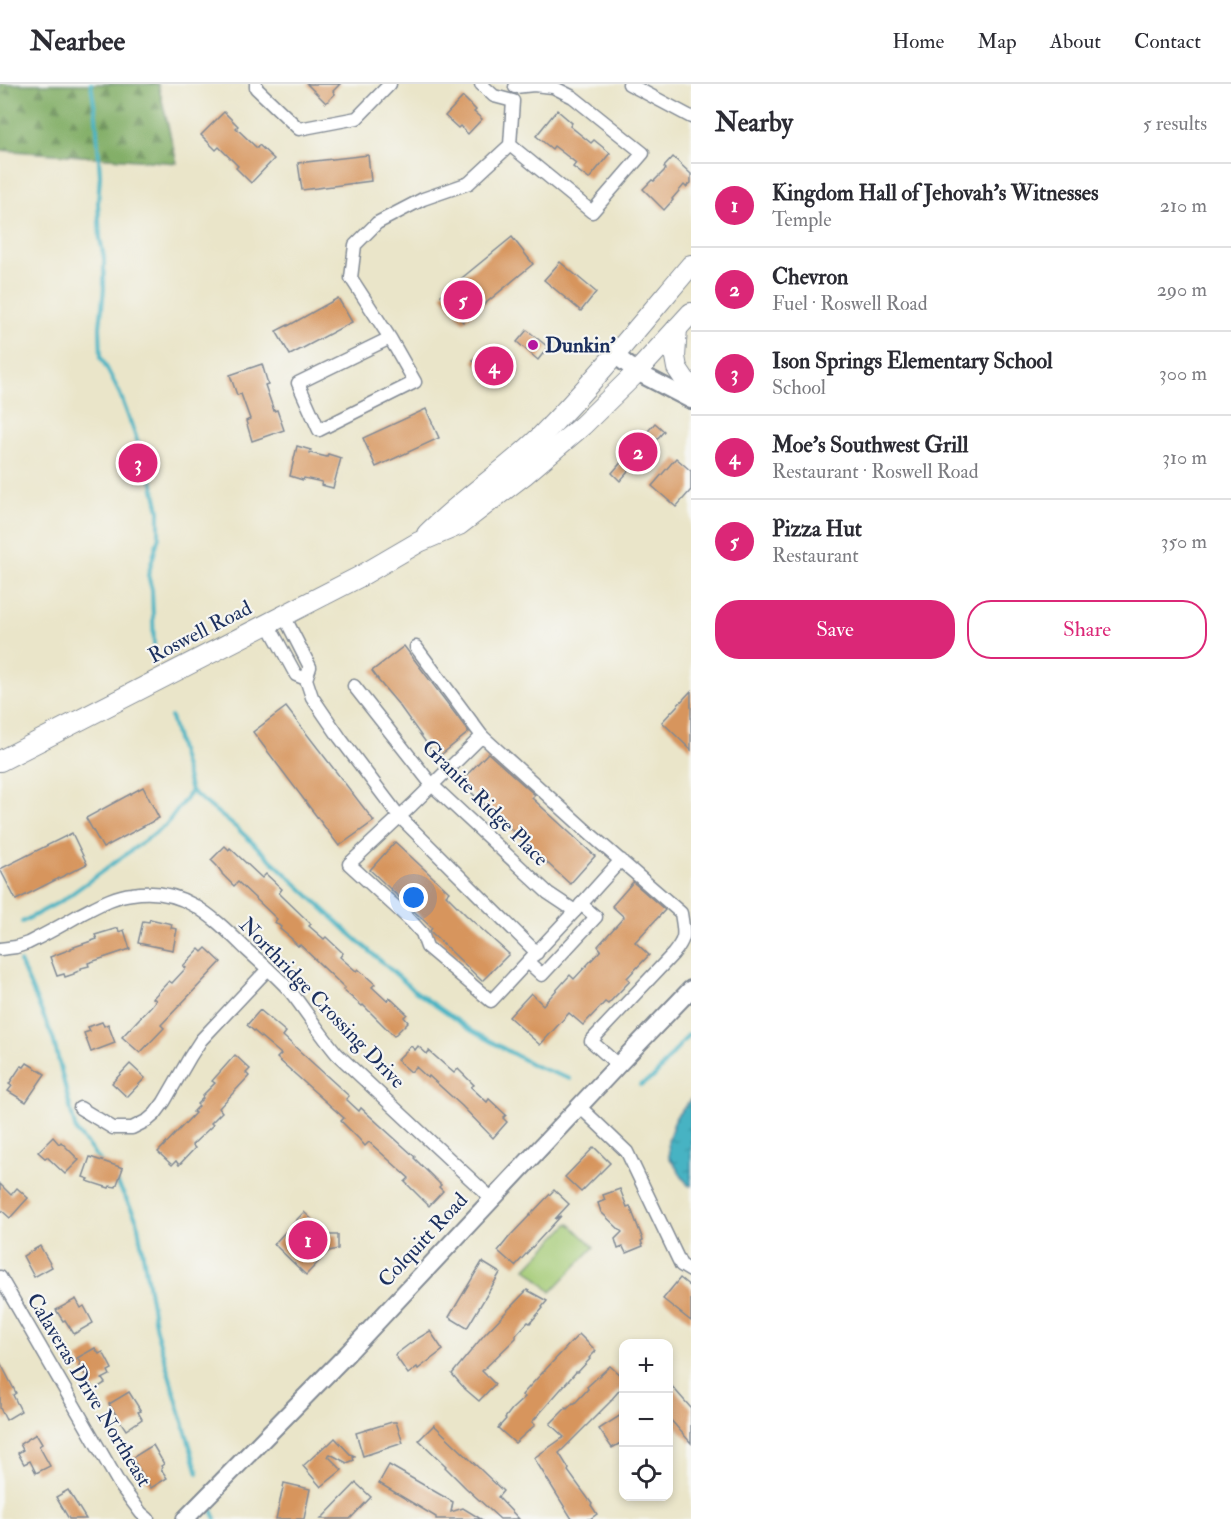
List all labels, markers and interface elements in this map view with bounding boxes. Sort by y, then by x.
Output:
text: Nearbee [30,24,125,59]
text: Home [892,28,944,55]
text: Map [977,28,1017,55]
text: About [1050,28,1101,55]
text: Contact [1134,28,1201,55]
text: Nearby [715,107,793,139]
text: 5 results [1143,111,1207,136]
text: Kingdom Hall of Jehovah’s Witnesses [772,179,1099,207]
text: 1 [731,193,738,218]
text: 210 m [1160,193,1207,218]
text: Temple [772,207,832,232]
text: Chevron [772,263,848,291]
text: 2 [729,277,740,302]
text: 290 m [1157,277,1207,302]
pin: 5 [444,278,482,322]
text: Fuel · Roswell Road [772,291,928,316]
place label: Dunkin' [545,332,616,359]
marker: Dunkin' [526,338,540,352]
pin: 4 [474,344,514,388]
text: Ison Springs Elementary School [772,347,1053,375]
text: 3 [731,361,738,386]
text: 300 m [1159,361,1207,386]
text: School [772,375,826,400]
pin: 2 [618,430,658,475]
text: Moe's Southwest Grill [772,431,968,459]
pin: 3 [118,440,158,485]
text: 4 [729,445,740,470]
text: 310 m [1162,445,1207,470]
text: Restaurant · Roswell Road [772,459,979,484]
text: Pizza Hut [772,515,862,543]
text: 5 [730,529,739,554]
text: 350 m [1161,529,1207,554]
text: Restaurant [772,543,859,568]
street label: Roswell Road [144,594,257,670]
button: Save [715,600,955,659]
button: Share [967,600,1207,659]
street label: Granite Ridge Place [416,734,554,872]
your location [399,883,428,912]
street label: Northridge Crossing Drive [233,912,411,1095]
street label: Colquitt Road [372,1186,474,1293]
pin: 1 [288,1218,328,1262]
street label: Calaveras Drive Northeast [20,1288,158,1492]
map controls [619,1339,673,1501]
button: + [619,1339,673,1393]
button: − [619,1393,673,1447]
button: locate [619,1447,673,1501]

